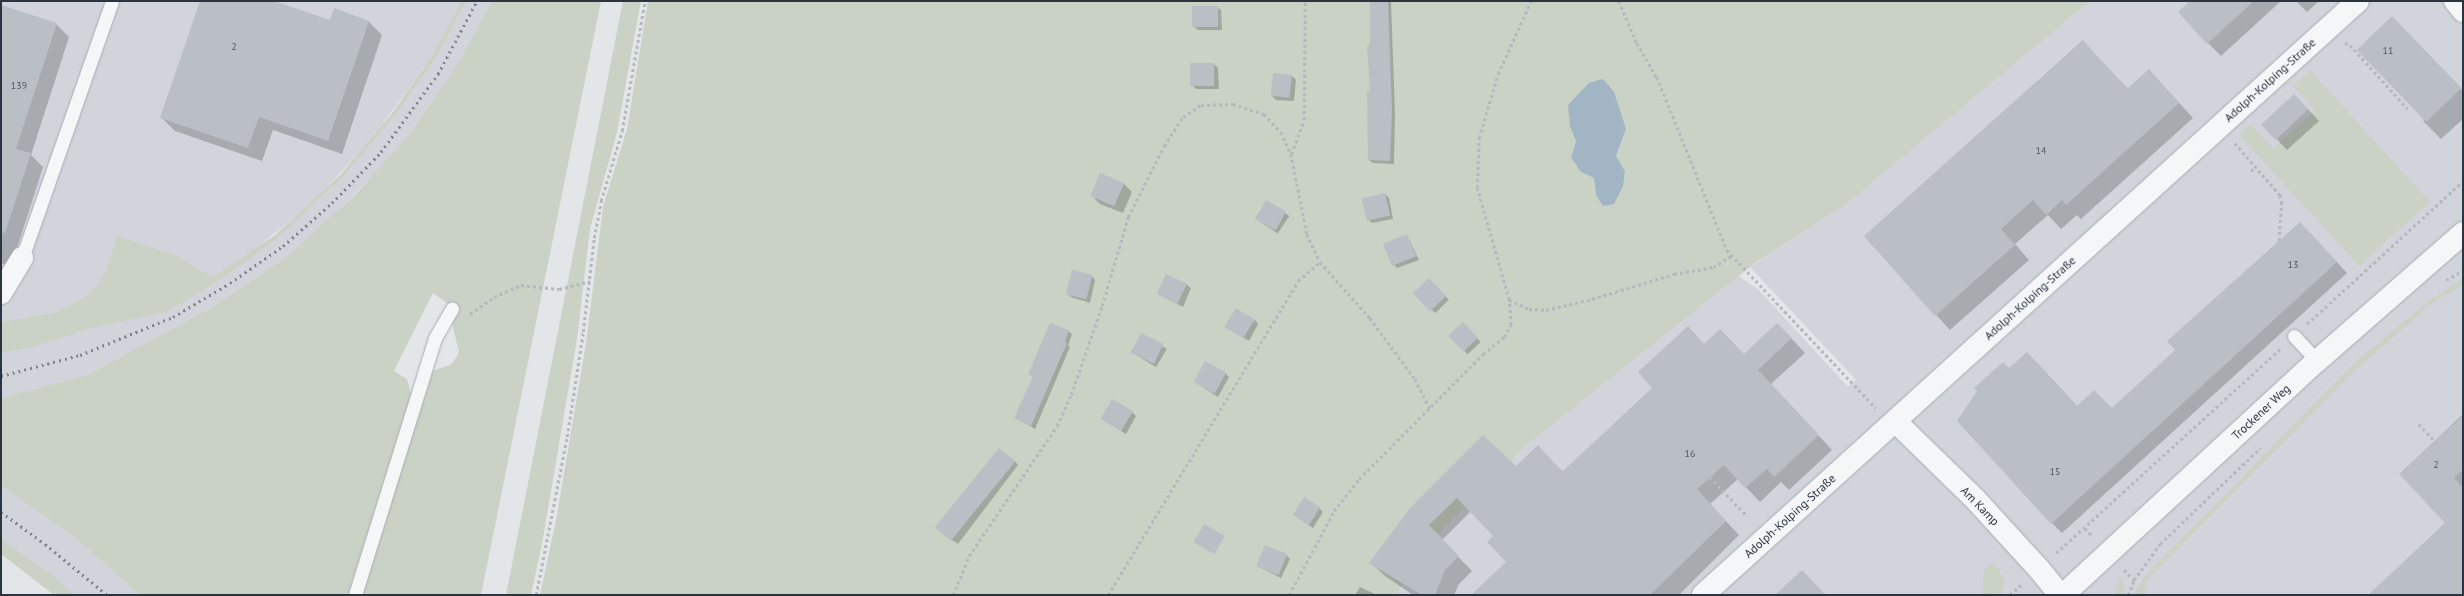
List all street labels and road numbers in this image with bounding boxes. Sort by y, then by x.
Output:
street label: Adolph-Kolping-Straße [2221,35,2319,125]
street label: Adolph-Kolping-Straße [1981,253,2079,343]
street label: Trockener Weg [2229,381,2293,443]
street label: Adolph-Kolping-Straße [1741,471,1839,561]
street label: Am Kamp [1958,483,2002,529]

